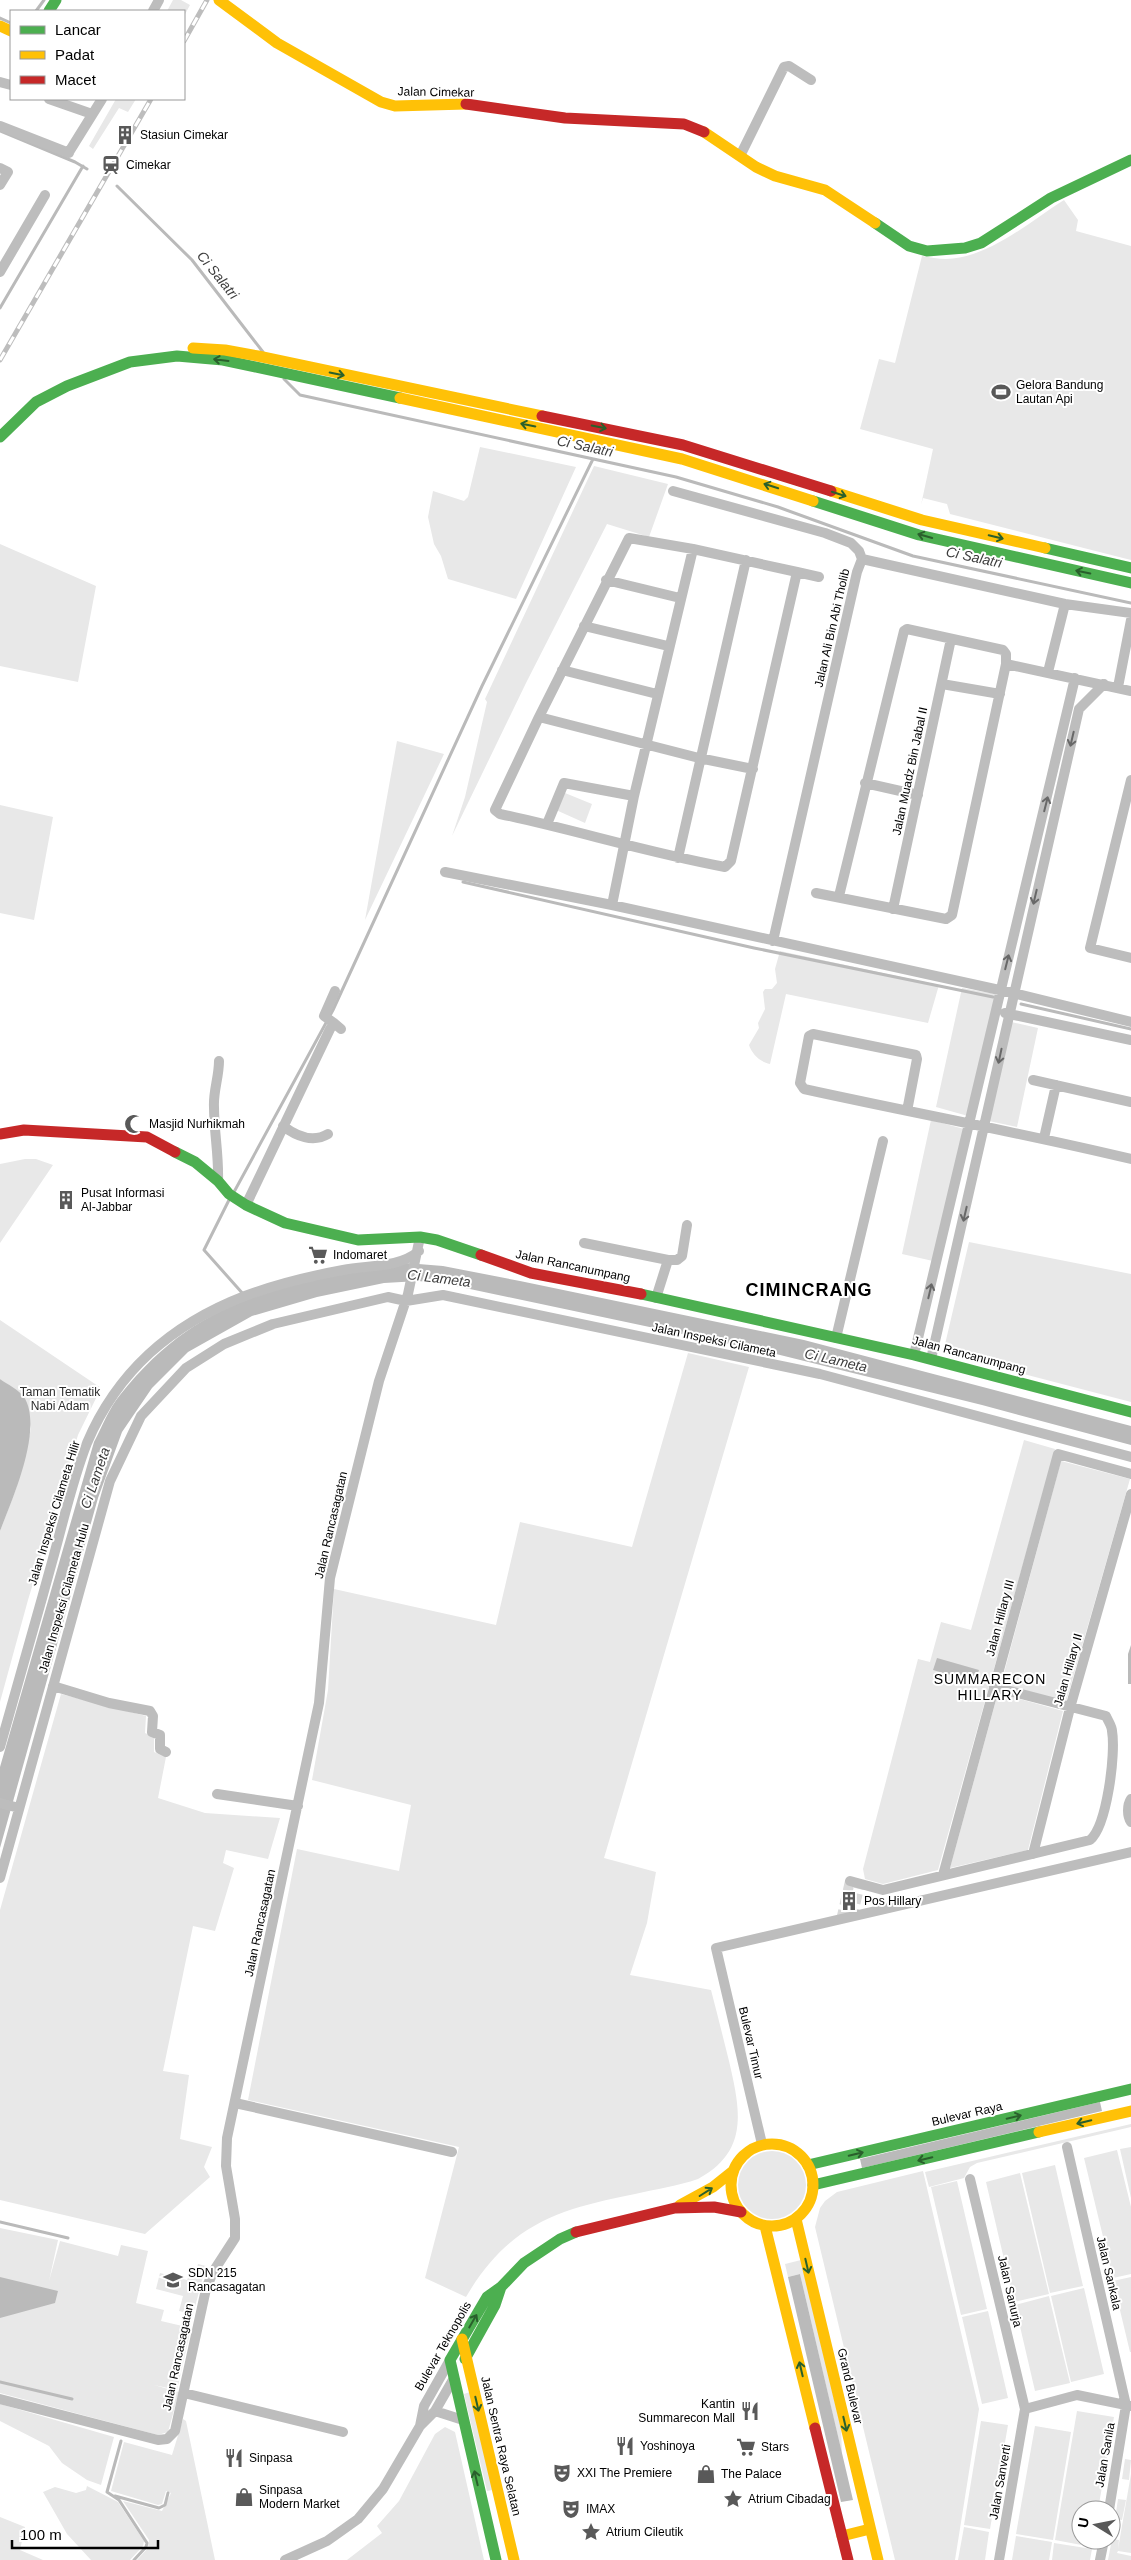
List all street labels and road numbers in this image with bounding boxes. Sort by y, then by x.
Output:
street label: Jalan Cimekar [398,84,474,100]
street label: Jalan Ali Bin Abi Tholib [812,567,853,689]
street label: Jalan Muadz Bin Jabal II [890,706,930,836]
street label: Jalan Rancanumpang [514,1247,632,1285]
street label: Jalan Inspeksi Cilameta [651,1320,778,1360]
street label: Jalan Rancanumpang [911,1333,1027,1377]
street label: Jalan Inspeksi Cilameta Hilir [25,1439,83,1587]
street label: Jalan Rancasagatan [312,1470,350,1580]
street label: Jalan Inspeksi Cilameta Hulu [36,1522,92,1674]
street label: Jalan Hillary III [983,1578,1017,1658]
street label: Jalan Hillary II [1051,1632,1085,1708]
street label: Jalan Rancasagatan [242,1868,278,1978]
street label: Bulevar Timur [736,2005,766,2081]
street label: Bulevar Raya [930,2099,1004,2129]
street label: Jalan Sankala [1094,2235,1124,2312]
street label: Jalan Sanurja [995,2254,1025,2329]
street label: Bulevar Teknopolis [412,2299,474,2393]
street label: Jalan Rancasagatan [160,2302,196,2412]
street label: Grand Bulevar [834,2347,866,2425]
street label: Jalan Sentra Raya Selatan [478,2375,524,2517]
street label: Jalan Sanila [1092,2421,1118,2488]
street label: Jalan Sanverti [987,2443,1013,2521]

